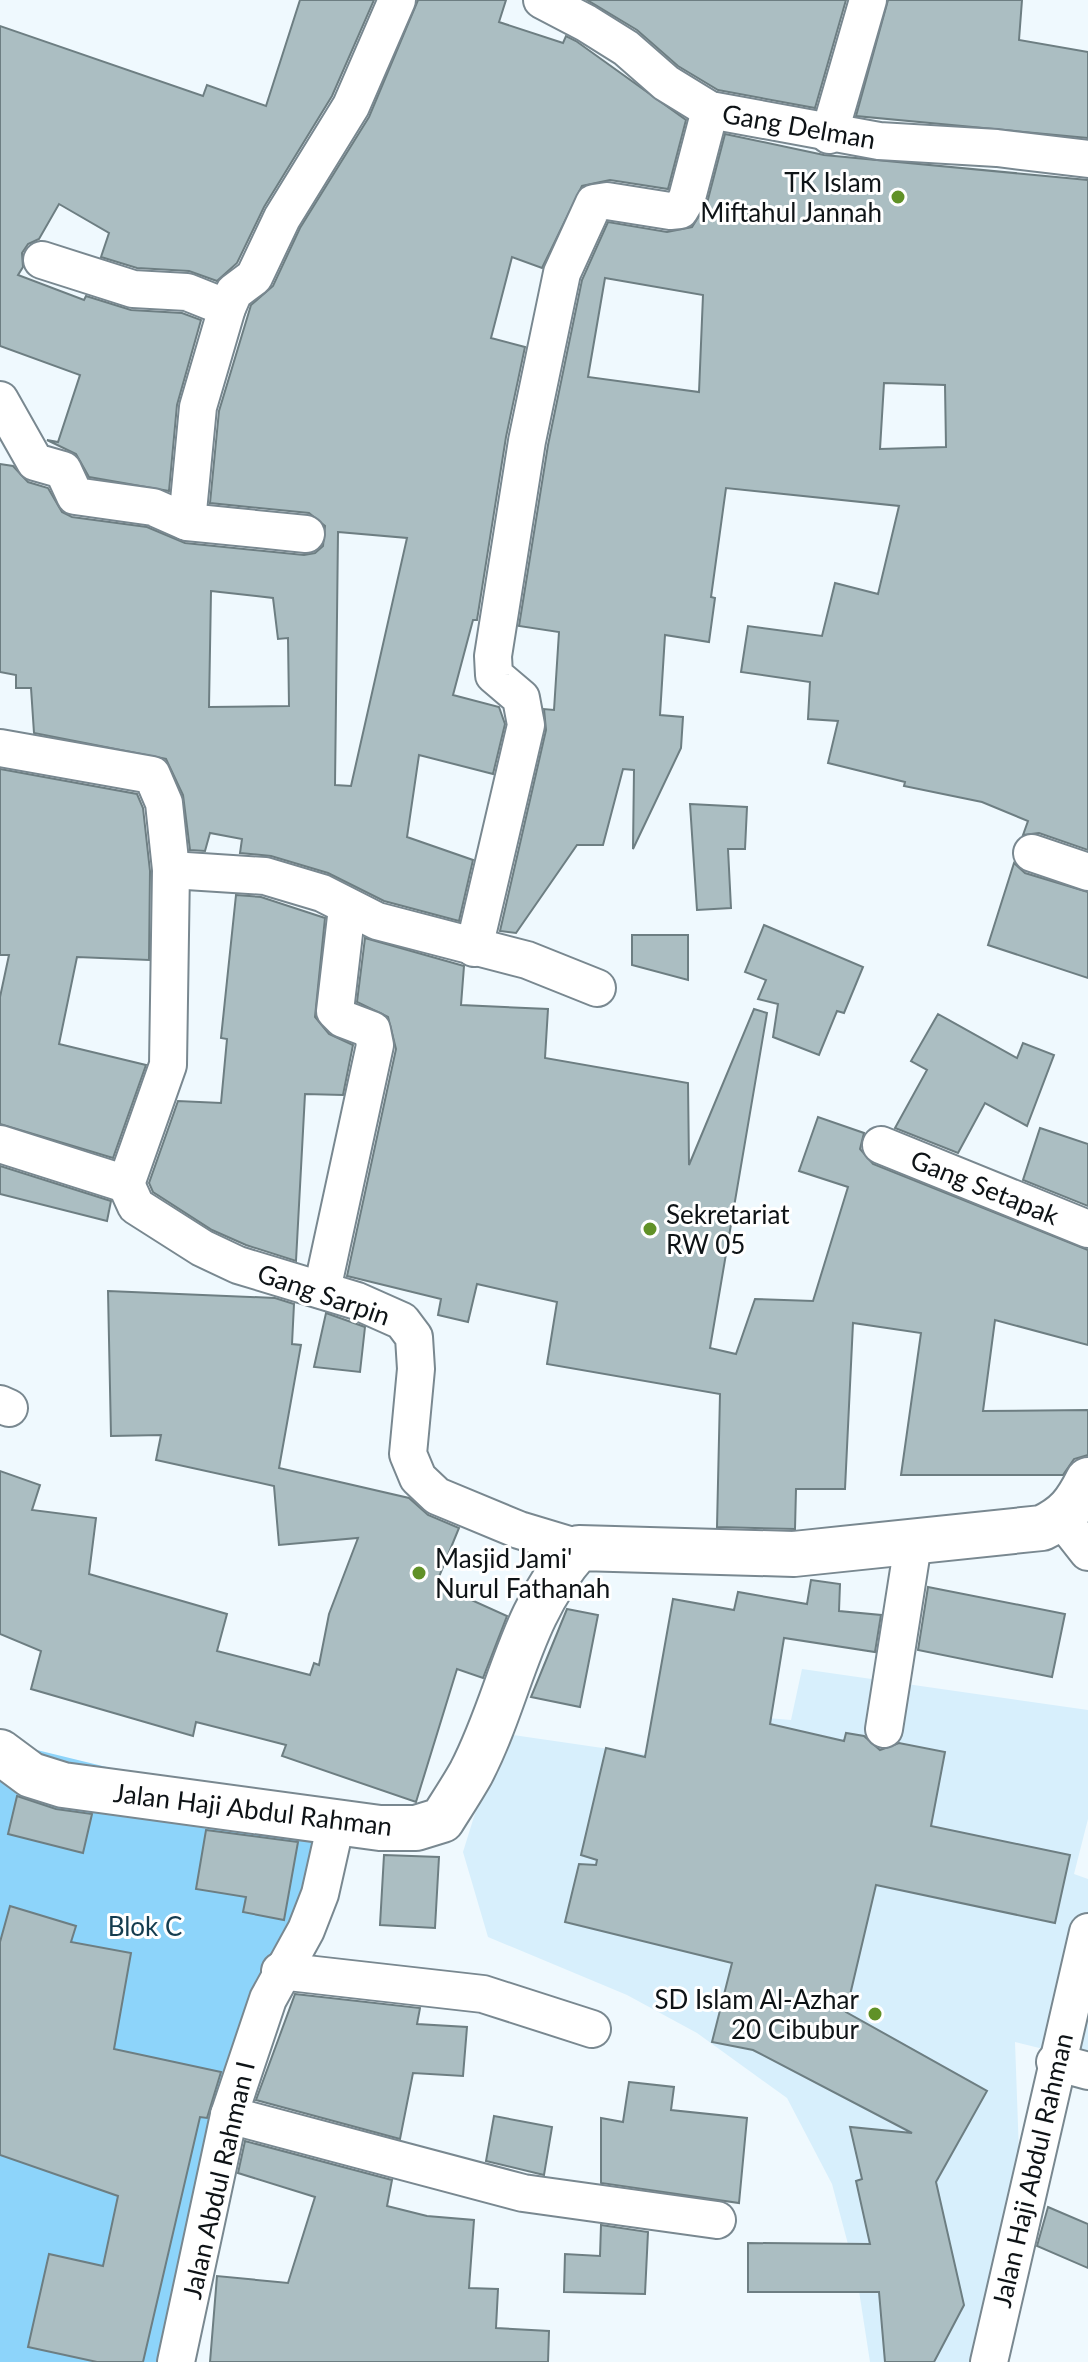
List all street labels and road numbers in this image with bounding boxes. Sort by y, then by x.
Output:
street label: Gang Delman [720,97,878,155]
street label: Gang Setapak [906,1143,1065,1232]
street label: Gang Sarpin [253,1256,395,1332]
street label: Jalan Haji Abdul Rahman [112,1776,394,1842]
street label: Jalan Haji Abdul Rahman [985,2030,1079,2310]
street label: Jalan Abdul Rahman I [175,2058,261,2302]

